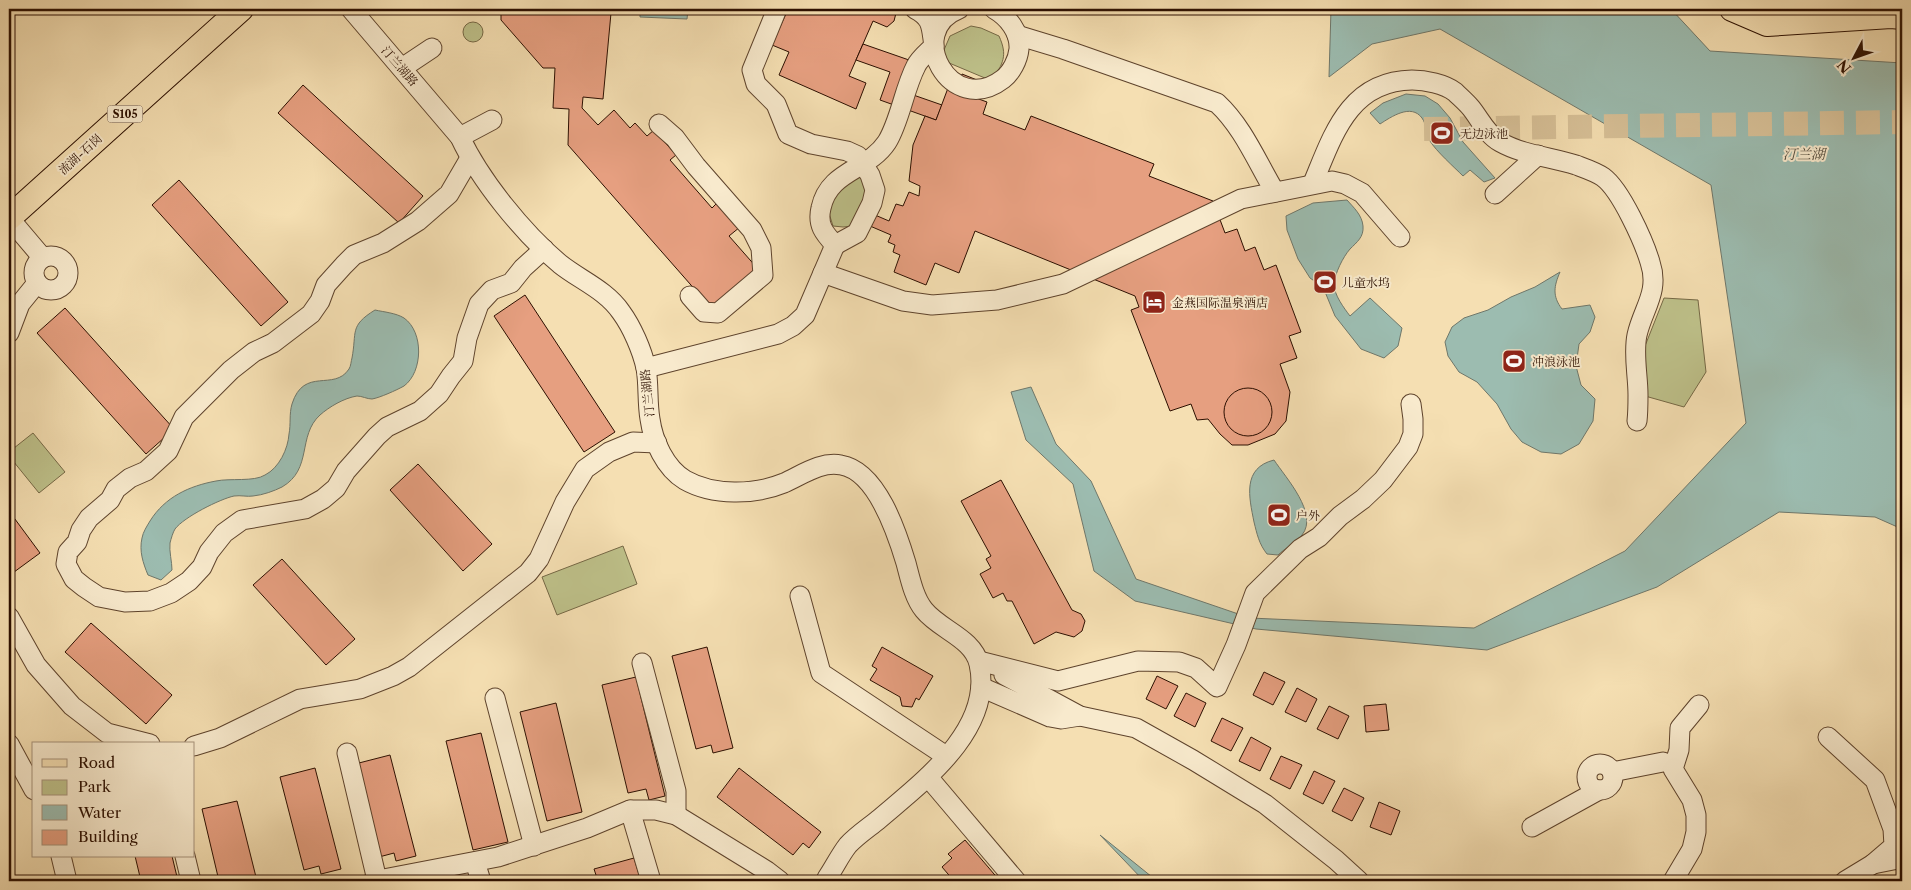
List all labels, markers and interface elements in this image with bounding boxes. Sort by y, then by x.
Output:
north arrow [1828,32,1878,82]
street label: 汀兰湖路 [379,43,421,89]
text: N [1833,56,1855,77]
road number: S105 [108,106,142,122]
sports icon: 无边泳池 [1429,120,1455,146]
place label: 无边泳池 [1460,126,1508,141]
street label: 流湖-石岗 [55,131,105,177]
water label: 汀兰湖 [1783,145,1828,163]
sports icon: 儿童水坞 [1312,269,1338,295]
place label: 儿童水坞 [1342,275,1390,290]
hotel icon: 金燕国际温泉酒店 [1141,289,1167,315]
place label: 金燕国际温泉酒店 [1172,295,1268,310]
sports icon: 冲浪泳池 [1501,348,1527,374]
place label: 冲浪泳池 [1532,354,1580,369]
street label: 汀兰湖路 [637,368,657,418]
sports icon: 户外 [1266,502,1292,528]
place label: 户外 [1296,508,1320,523]
legend [32,742,195,858]
text: Road [78,753,115,772]
text: Park [78,777,112,796]
text: Water [77,803,122,822]
text: Building [78,827,138,846]

